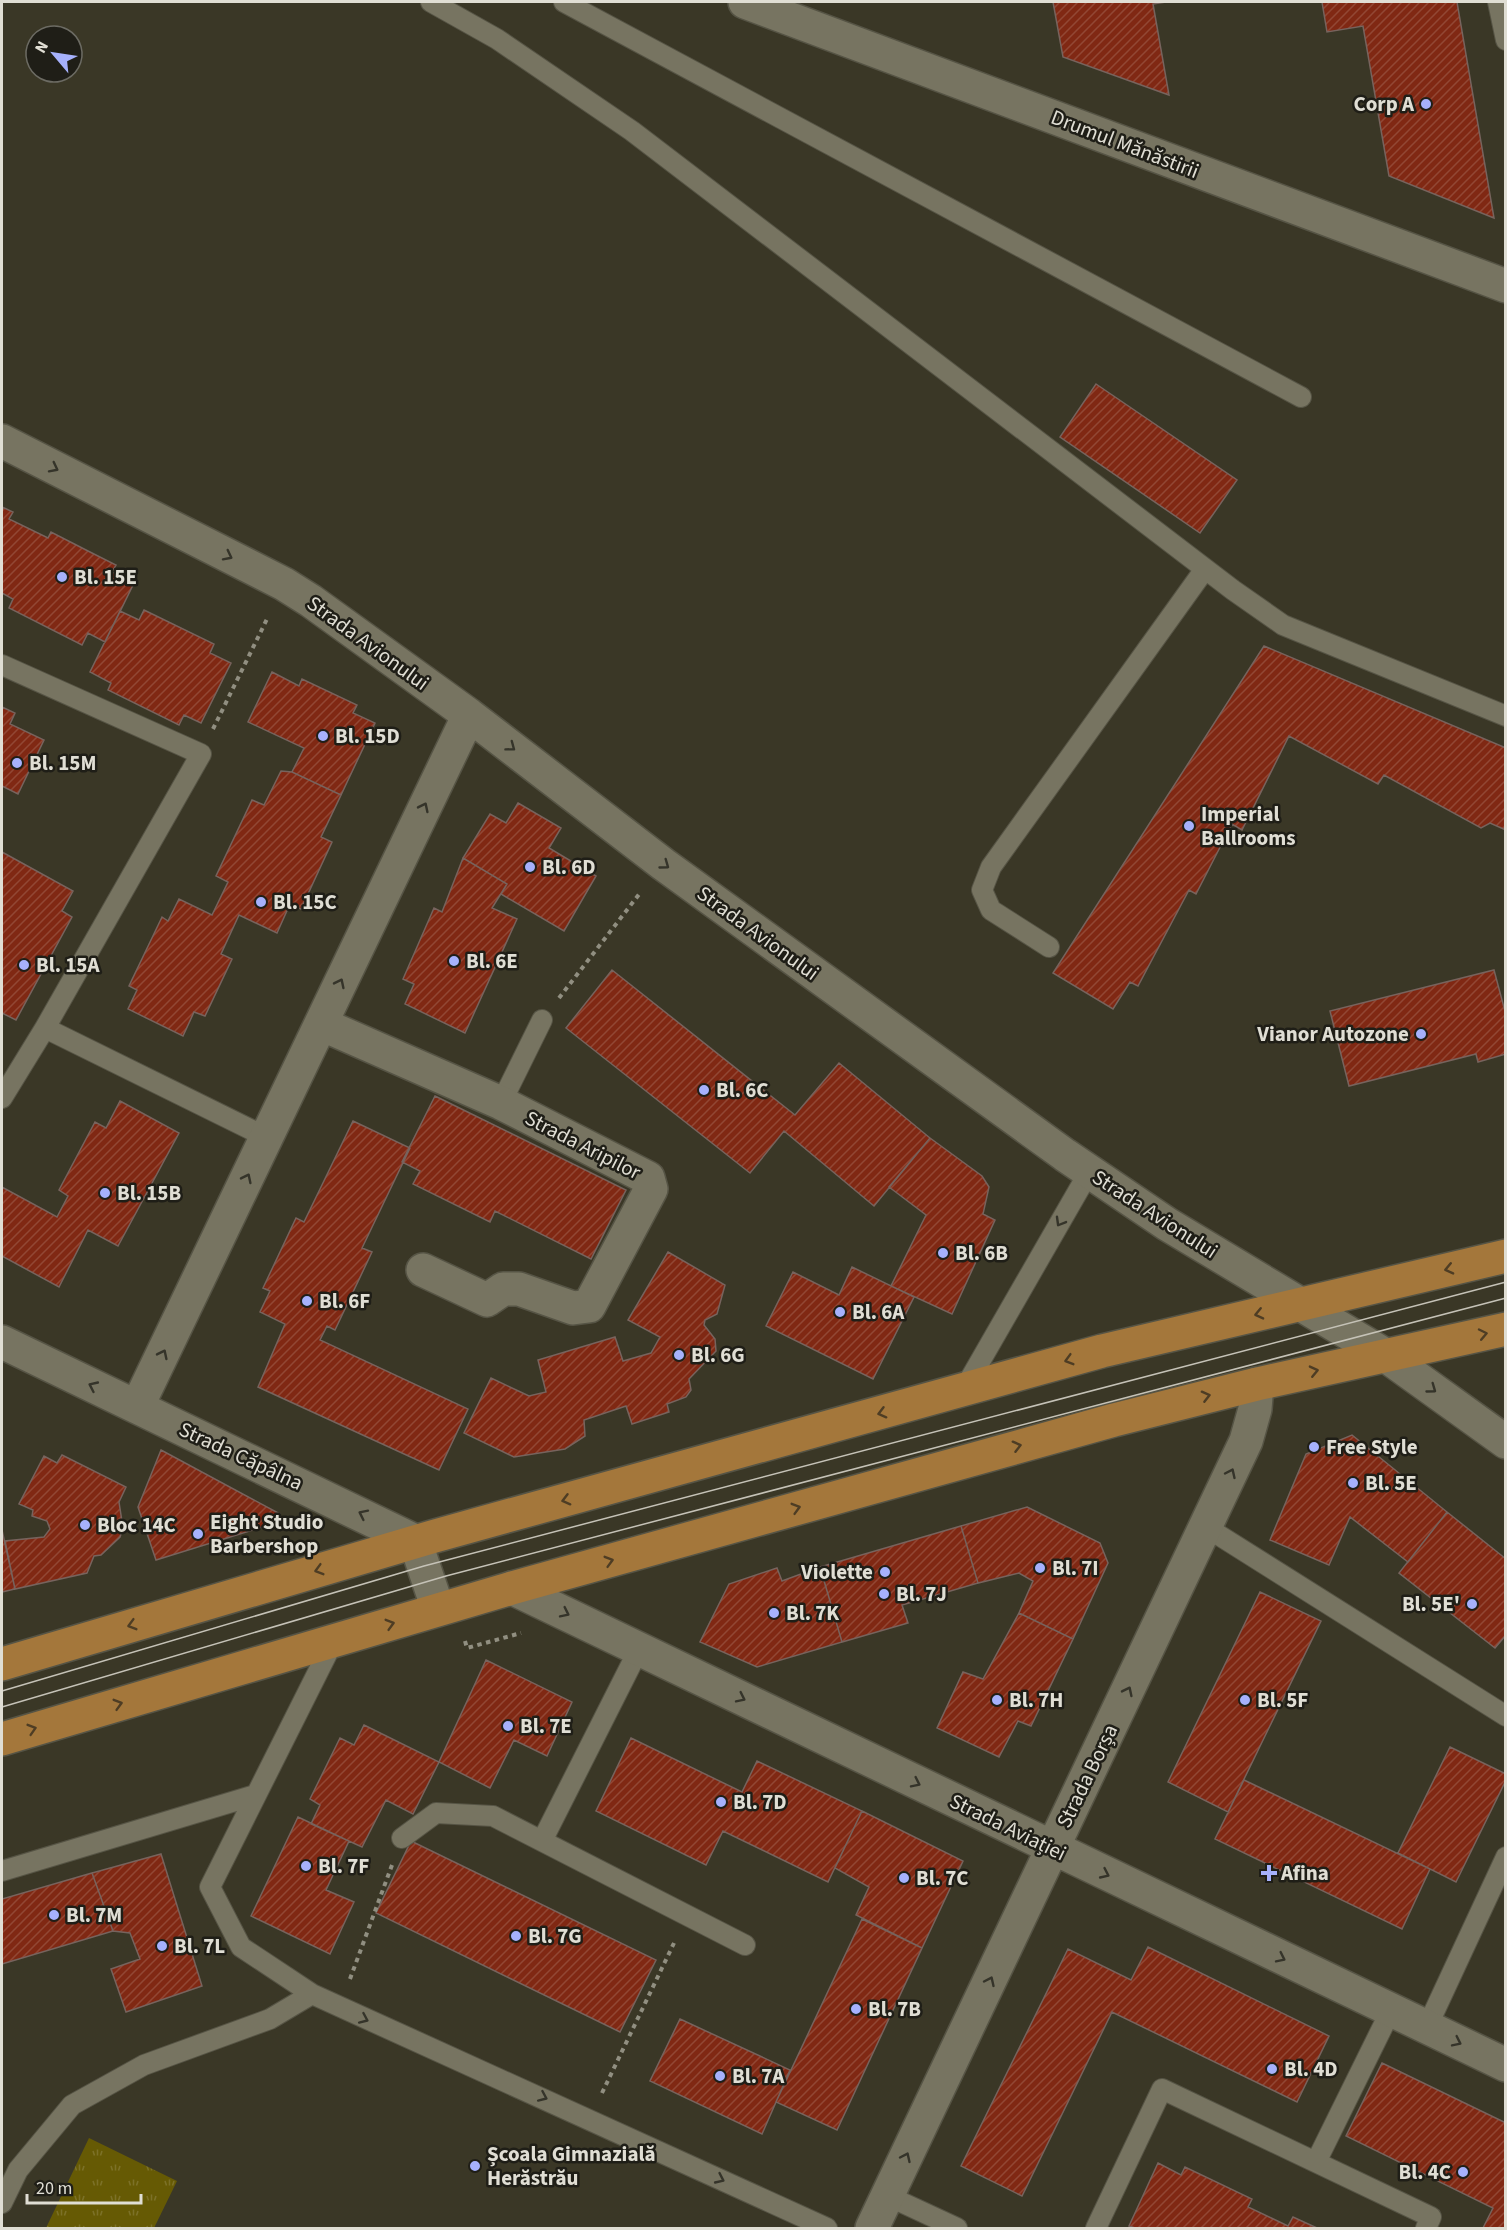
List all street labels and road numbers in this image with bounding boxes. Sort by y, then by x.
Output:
street label: Drumul Mănăstirii [1047,102,1203,186]
street label: Strada Avionului [301,589,435,697]
street label: Strada Avionului [691,879,825,987]
street label: Strada Aripilor [520,1103,647,1187]
street label: Strada Avionului [1086,1162,1224,1266]
street label: Strada Căpâlna [174,1414,308,1498]
street label: Strada Borșa [1049,1719,1125,1833]
street label: Strada Aviației [945,1786,1071,1868]

